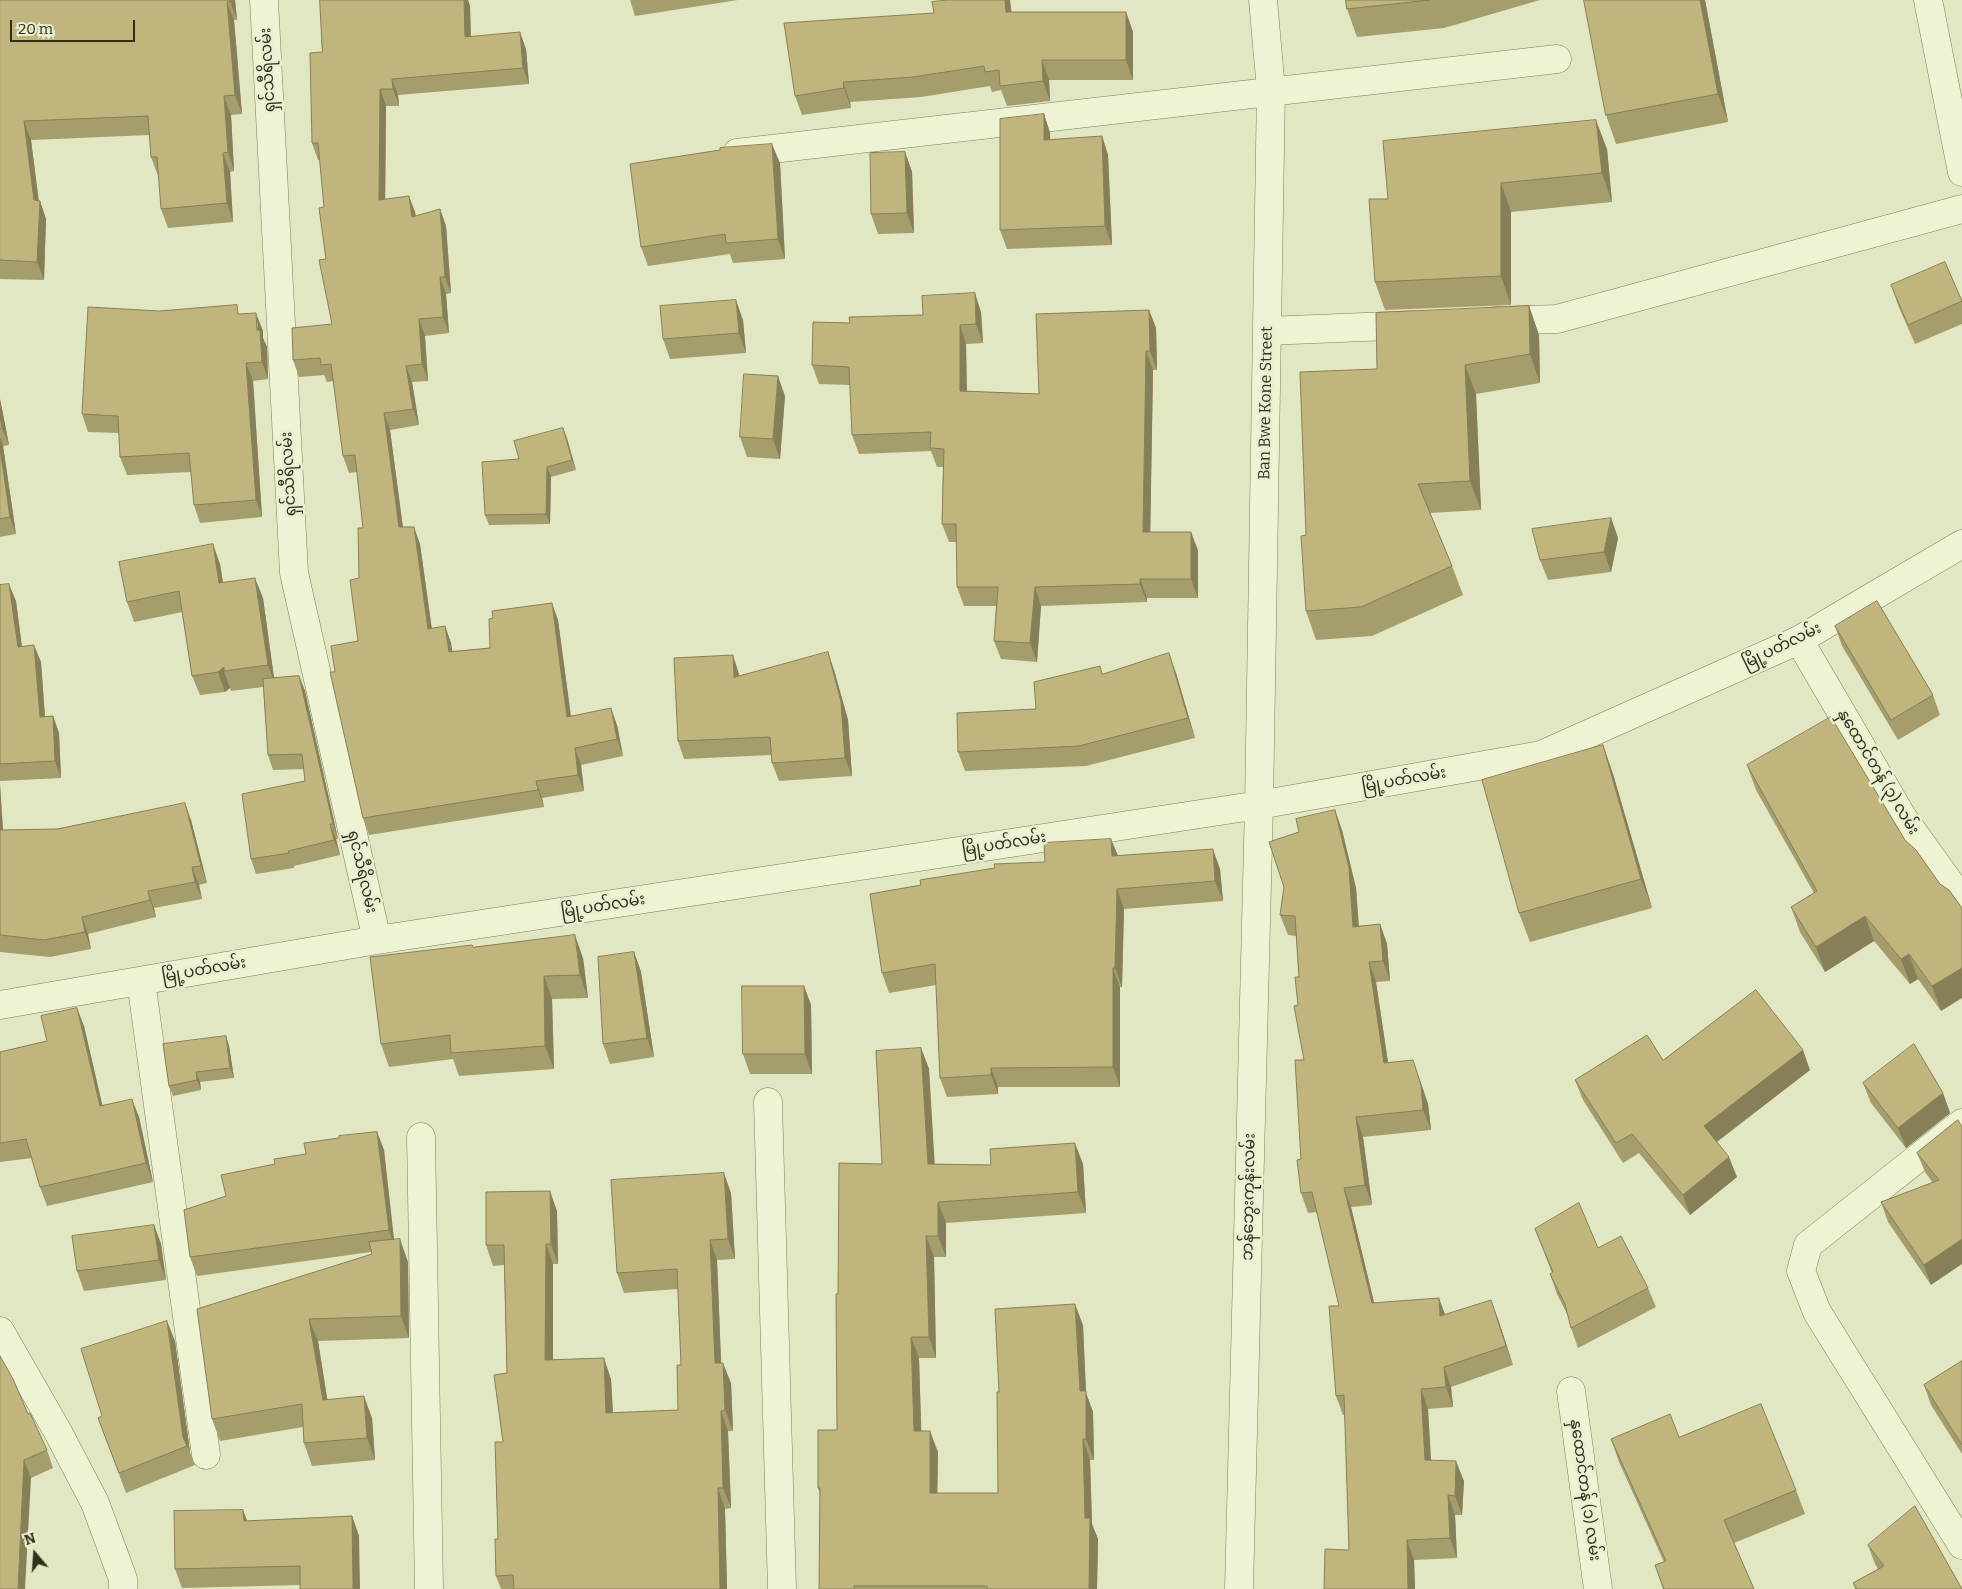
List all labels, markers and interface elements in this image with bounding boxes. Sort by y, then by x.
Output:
scale bar [12,10,138,42]
text: 20 m [18,20,53,38]
street label: ရှင်သီရိလမ်း [256,27,280,113]
street label: Ban Bwe Kone Street [1255,326,1277,480]
street label: ရှင်သီရိလမ်း [277,431,301,517]
street label: မြို့ပတ်လမ်း [1740,619,1824,673]
street label: နှထောင်တန် (၃) လမ်း [1833,706,1923,838]
street label: မြို့ပတ်လမ်း [1360,763,1448,797]
street label: မြို့ပတ်လမ်း [960,828,1048,860]
street label: ရှင်သီရိလမ်း [343,829,381,915]
street label: မြို့ပတ်လမ်း [559,890,647,922]
street label: မြို့ပတ်လမ်း [160,953,248,987]
street label: ဘန်ဘွေးကုန်းလမ်း [1238,1133,1260,1261]
street label: နှထောင်တန် (၁) လမ်း [1566,1418,1604,1562]
north arrow [10,1529,60,1579]
text: N [22,1530,38,1549]

